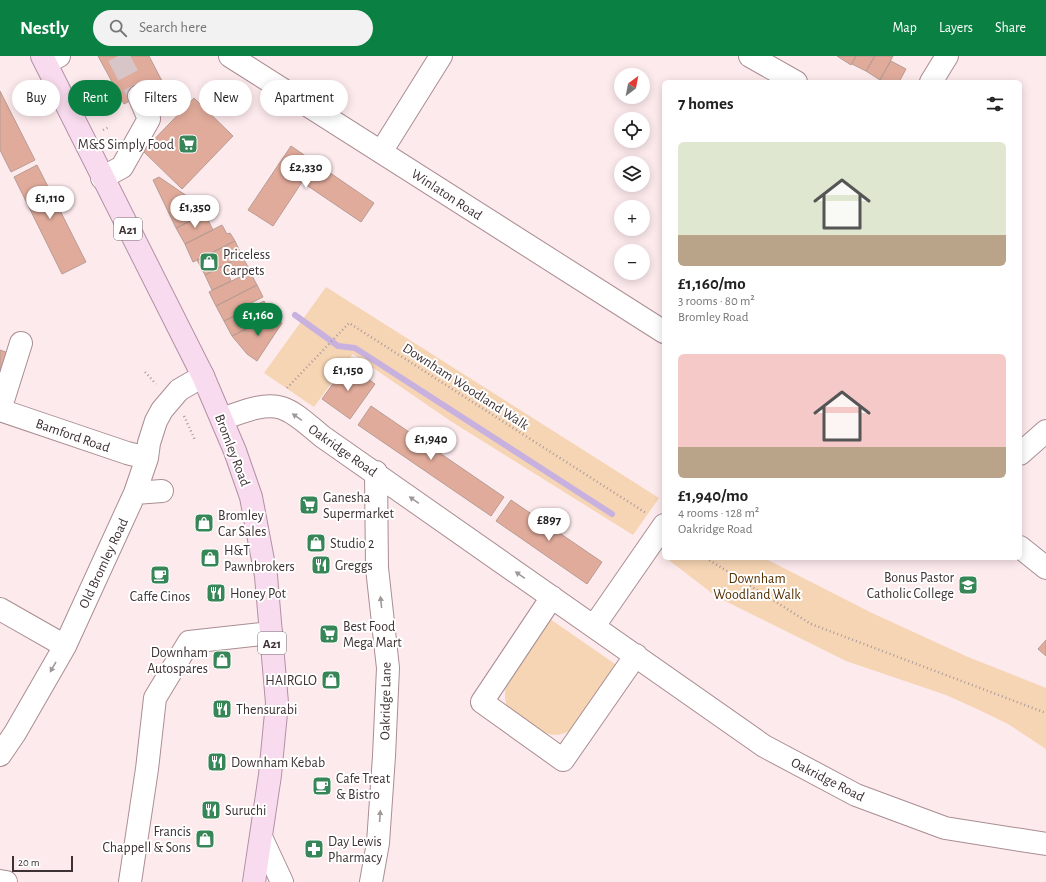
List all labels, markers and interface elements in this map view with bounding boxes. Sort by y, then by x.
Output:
search box [93,10,373,46]
icon: search [107,17,129,39]
text: Nestly [20,19,69,38]
text: Search here [139,20,207,35]
text: Map [892,21,917,35]
text: Layers [939,21,973,35]
text: Share [995,21,1026,35]
north arrow [614,68,650,104]
map controls [614,68,650,280]
chip: Buy [12,80,60,116]
chip: Rent [68,80,122,116]
chip: Filters [130,80,191,116]
chip: New [199,80,252,116]
chip: Apartment [260,80,348,116]
icon: filters [984,93,1006,115]
text: 7 homes [678,95,734,112]
button: locate [614,112,650,148]
supermarket icon: M&S Simply Food [177,133,199,155]
place label: M&S Simply Food [78,138,174,152]
pin: £2,330 [273,155,339,189]
button: layers [614,156,650,192]
text: £2,330 [290,161,322,174]
street label: Winlaton Road [408,167,484,223]
icon: home [806,168,878,240]
pin: £1,110 [17,186,83,220]
text: £1,110 [35,192,65,205]
pin: £1,350 [162,195,228,229]
button: + [614,200,650,236]
text: £1,350 [179,201,211,214]
road number: A21 [114,218,142,240]
button: − [614,244,650,280]
place label: Priceless Carpets [223,248,270,278]
shop icon: Priceless Carpets [198,251,220,273]
text: £1,160/mo [678,275,746,292]
text: 3 rooms · 80 m² [678,295,755,308]
pin: £1,160 [225,303,291,337]
text: £1,160 [242,309,274,322]
text: Bromley Road [678,311,748,324]
street label: Downham Woodland Walk [400,341,531,433]
pin: £1,150 [315,358,381,392]
text: £1,150 [333,364,363,377]
icon: home [806,380,878,452]
street label: Bromley Road [212,412,252,488]
one-way arrow [291,413,302,421]
street label: Bamford Road [34,417,112,455]
street label: Oakridge Road [306,422,379,480]
pin: £1,940 [398,427,464,461]
text: £1,940 [414,433,448,446]
text: £1,940/mo [678,487,748,504]
place label: Ganesha Supermarket [323,491,395,521]
supermarket icon: Ganesha Supermarket [298,494,320,516]
one-way arrow [409,496,420,504]
text: 4 rooms · 128 m² [678,507,759,520]
pin: £897 [525,508,573,542]
place label: Bromley Car Sales [218,509,266,539]
shop icon: Bromley Car Sales [193,512,215,534]
text: £897 [537,514,561,527]
street label: Old Bromley Road [77,516,131,611]
text: Oakridge Road [678,523,753,536]
shop icon: Studio 2 [305,532,327,554]
place label: Studio 2 [330,537,374,551]
place label: H&T Pawnbrokers [224,544,295,574]
shop icon: H&T Pawnbrokers [199,547,221,569]
restaurant icon: Greggs [310,554,332,576]
place label: Greggs [335,559,373,573]
cafe icon: Caffe Cinos [149,564,171,586]
one-way arrow [515,571,526,579]
place label: Bonus Pastor Catholic College [867,571,954,601]
park label: Downham Woodland Walk [713,572,801,602]
school or university icon: Bonus Pastor Catholic College [957,574,979,596]
restaurant icon: Honey Pot [205,582,227,604]
place label: Honey Pot [230,587,287,601]
place label: Caffe Cinos [130,590,190,604]
one-way arrow [378,596,384,608]
place label: Best Food Mega Mart [343,620,402,650]
supermarket icon: Best Food Mega Mart [318,623,340,645]
road number: A21 [258,632,286,654]
place label: Downham Autospares [147,646,208,676]
shop icon: Downham Autospares [211,649,233,671]
one-way arrow [50,661,56,673]
street label: Oakridge Lane [378,662,394,740]
shop icon: HAIRGLO [320,669,342,691]
place label: HAIRGLO [265,674,317,688]
restaurant icon: Thensurabi [211,698,233,720]
place label: Thensurabi [236,703,297,717]
restaurant icon: Downham Kebab [206,751,228,773]
street label: Oakridge Road [789,755,867,804]
place label: Downham Kebab [231,756,325,770]
place label: Cafe Treat & Bistro [336,772,391,802]
cafe icon: Cafe Treat & Bistro [311,775,333,797]
restaurant icon: Suruchi [200,799,222,821]
place label: Suruchi [225,804,266,818]
one-way arrow [376,810,383,822]
place label: Francis Chappell & Sons [103,825,191,855]
shop icon: Francis Chappell & Sons [194,828,216,850]
place label: Day Lewis Pharmacy [328,835,382,865]
pharmacy icon: Day Lewis Pharmacy [303,838,325,860]
scale bar [12,854,73,873]
text: 20 m [18,857,39,868]

